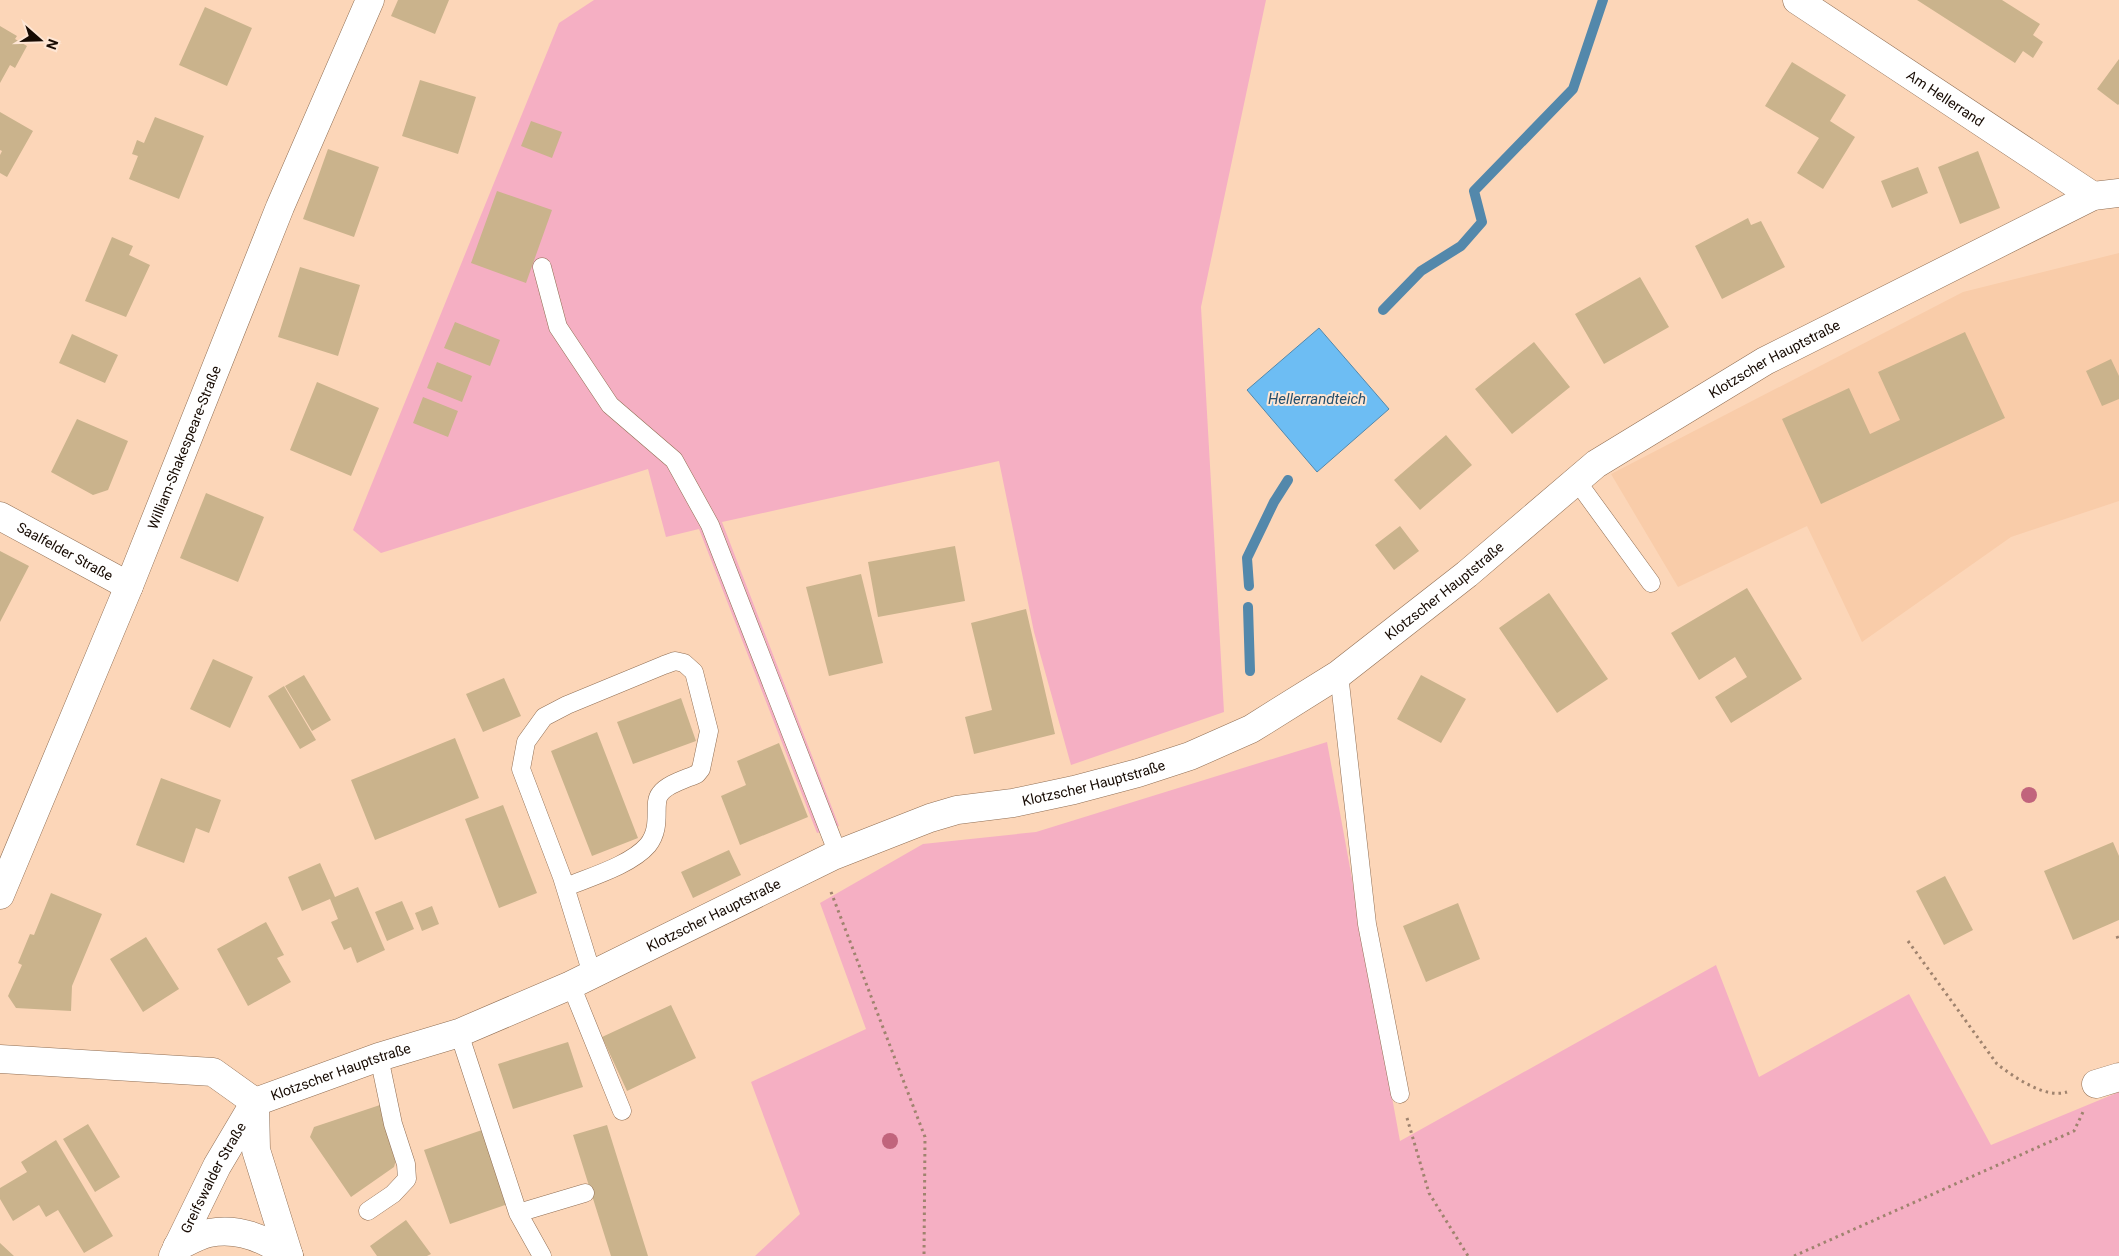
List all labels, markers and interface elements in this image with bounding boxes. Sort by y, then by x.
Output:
north arrow [15,15,65,65]
text: N [43,37,61,52]
street label: Am Hellerrand [1904,67,1987,130]
street label: Klotzscher Hauptstraße [1706,317,1843,401]
street label: William-Shakespeare-Straße [144,363,224,532]
water label: Hellerrandteich [1268,390,1366,408]
street label: Saalfelder Straße [14,519,116,584]
street label: Klotzscher Hauptstraße [1382,539,1507,643]
street label: Klotzscher Hauptstraße [1020,757,1167,809]
street label: Klotzscher Hauptstraße [644,875,783,955]
street label: Klotzscher Hauptstraße [269,1040,413,1104]
street label: Greifswalder Straße [177,1119,249,1236]

